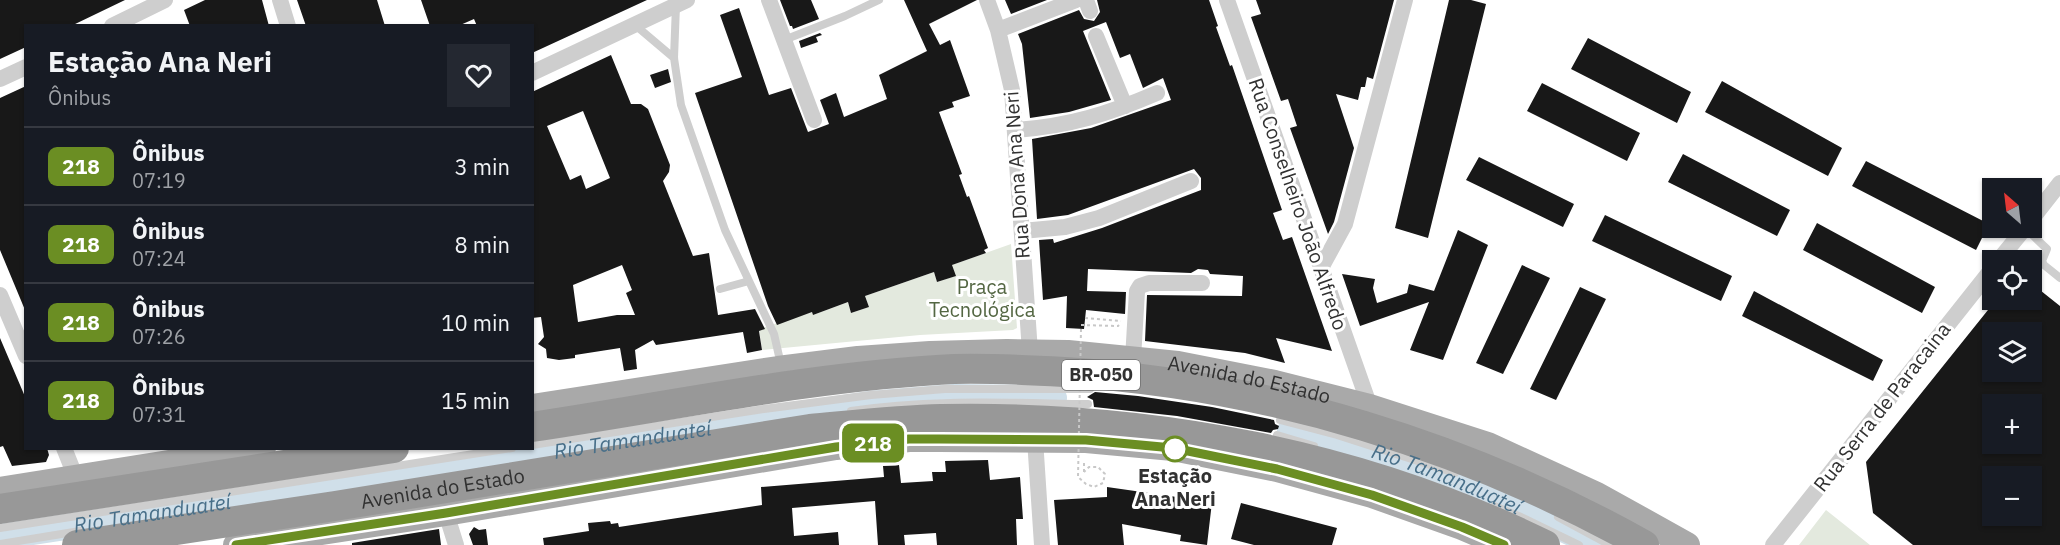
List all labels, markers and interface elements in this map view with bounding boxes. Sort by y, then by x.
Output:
text: Estação Ana Neri [48,43,272,80]
button: heart [447,44,510,107]
street label: Rua Conselheiro João Alfredo [1243,74,1354,333]
text: Ônibus [48,84,111,111]
street label: Rua Dona Ana Neri [997,90,1036,260]
text: Ônibus [132,138,205,167]
text: 218 [62,152,100,180]
text: 3 min [454,152,510,181]
text: 07:19 [132,167,186,194]
north arrow [1982,178,2042,238]
map controls [1982,178,2042,526]
text: Ônibus [132,216,205,245]
text: 218 [62,230,100,258]
text: 8 min [454,230,510,259]
text: 07:24 [132,245,186,272]
button: locate [1982,250,2042,310]
park label: Praça Tecnológica [929,273,1036,323]
text: Ônibus [132,294,205,323]
text: 218 [62,308,100,336]
text: 10 min [441,308,510,337]
street label: Rua Serra de Paracaina [1807,316,1956,497]
button: layers [1982,322,2042,382]
text: 07:26 [132,323,186,350]
street label: Avenida do Estado [1167,349,1333,410]
road number: BR-050 [1062,360,1140,390]
text: Ônibus [132,372,205,401]
text: 218 [62,386,100,414]
text: 15 min [441,386,510,415]
button: + [1982,394,2042,454]
text: 07:31 [132,401,186,428]
water label: Rio Tamanduateí [552,413,716,465]
line badge: 218 [838,424,908,462]
text: 218 [854,429,892,457]
marker: Estação Ana Neri [1162,436,1188,462]
water label: Rio Tamanduateí [1368,436,1529,521]
street label: Avenida do Estado [359,461,527,515]
place label: Estação Ana Neri [1134,462,1216,512]
button: − [1982,466,2042,526]
water label: Rio Tamanduateí [71,486,235,539]

